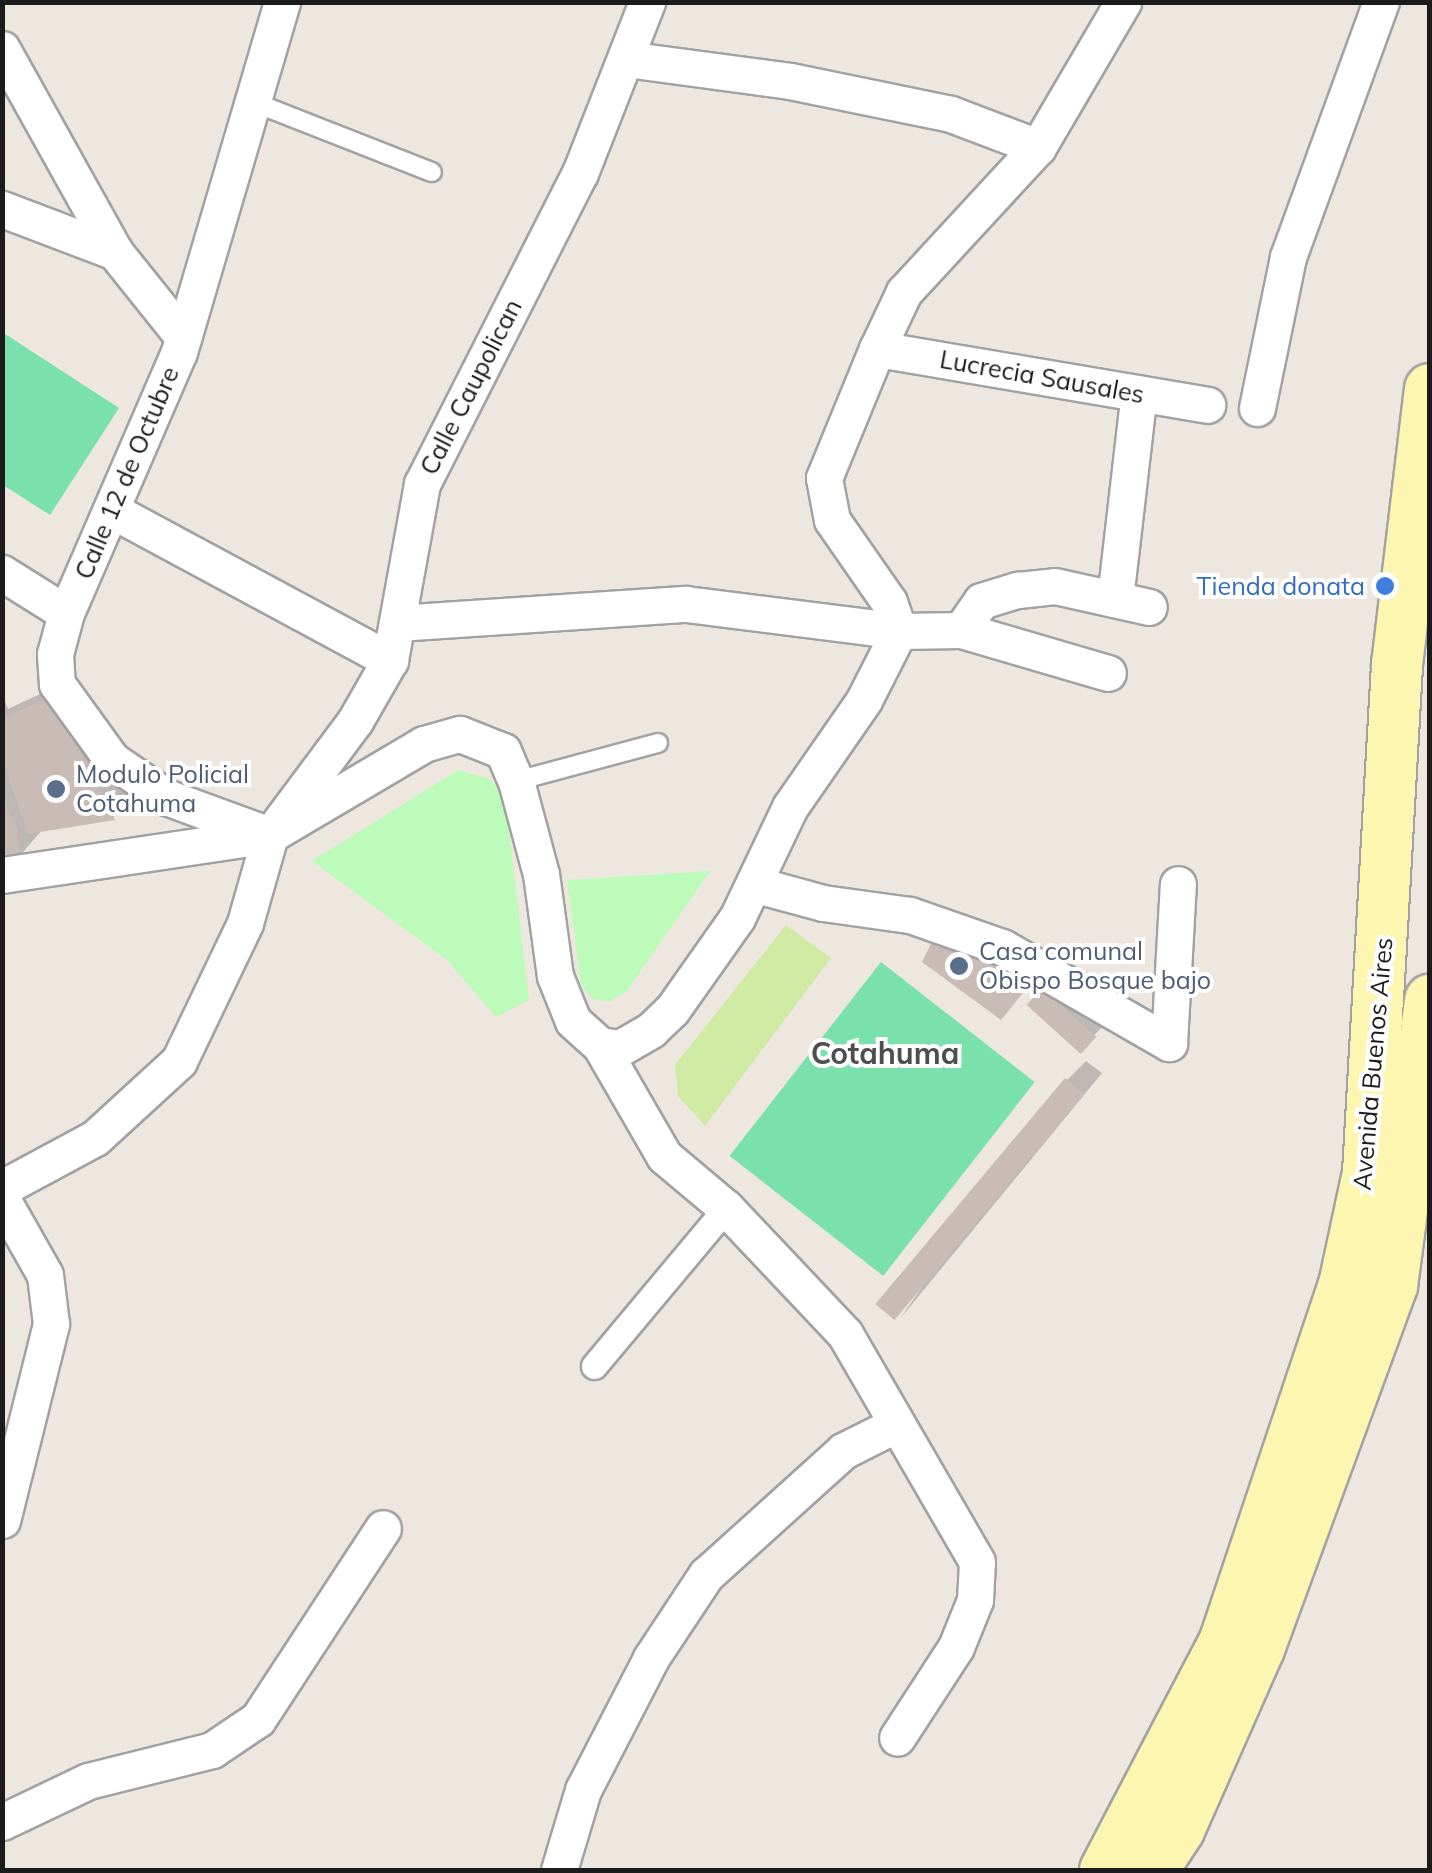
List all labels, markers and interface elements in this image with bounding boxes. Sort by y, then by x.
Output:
street label: Calle Caupolican [414,294,528,480]
street label: Lucrecia Sausales [938,344,1146,410]
street label: Calle 12 de Octubre [69,362,185,584]
place label: Tienda donata [1197,571,1365,601]
marker: Tienda donata [1374,575,1396,597]
place label: Modulo Policial Cotahuma [76,760,249,819]
marker: Modulo Policial Cotahuma [45,778,67,800]
street label: Avenida Buenos Aires [1347,936,1399,1192]
place label: Casa comunal Obispo Bosque bajo [979,937,1211,996]
marker: Casa comunal Obispo Bosque bajo [948,955,970,977]
district label: Cotahuma [811,1035,959,1071]

